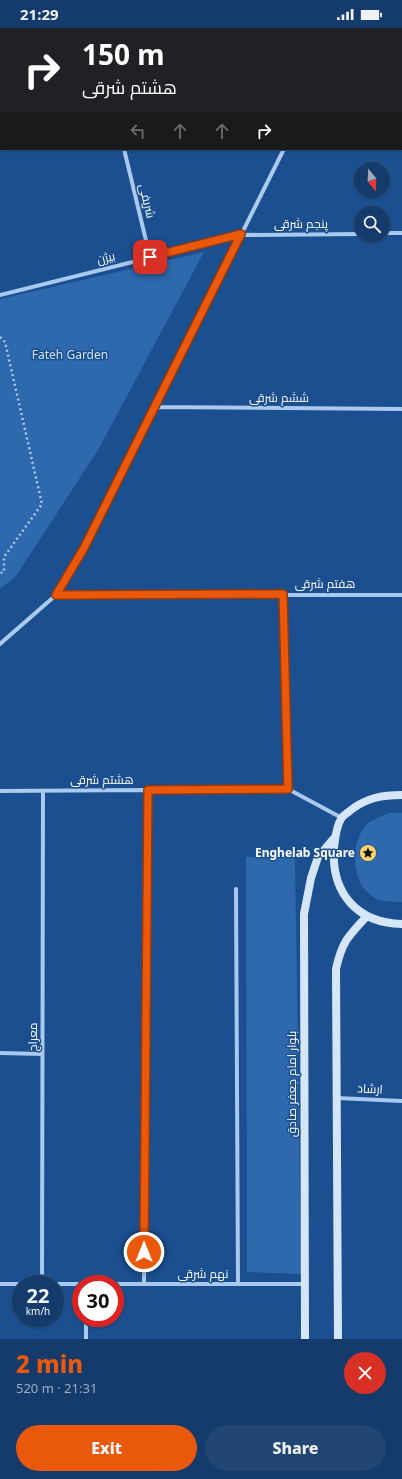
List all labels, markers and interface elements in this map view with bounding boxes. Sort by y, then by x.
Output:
text: 21:29 [20,4,59,24]
text: 150 m [82,35,165,73]
icon: right [16,44,68,96]
text: هشتم شرقی [82,75,177,99]
icon: left [127,120,149,142]
icon: ahead [169,120,191,142]
icon: ahead [211,120,233,142]
icon: right [253,120,275,142]
north arrow [354,162,390,198]
map controls [354,162,390,242]
street label: شریفی [135,182,160,220]
button: search [354,206,390,242]
street label: پنجم شرقی [274,215,329,233]
pin [133,240,167,274]
icon: arrive [139,246,161,268]
street label: بیژن [95,247,117,268]
park label: Fateh Garden [32,346,108,363]
street label: ششم شرقی [249,389,309,406]
street label: هفتم شرقی [295,575,355,592]
street label: هشتم شرقی [70,771,134,788]
place icon: Enghelab Square [358,843,378,863]
place label: Enghelab Square [255,844,355,861]
street label: معراج [24,1022,41,1052]
street label: بلوار امام جعفر صادق [283,1031,300,1137]
street label: ارشاد [357,1079,383,1098]
position arrow [123,1231,165,1273]
street label: نهم شرقی [178,1265,228,1282]
speed limit sign: 30 [72,1275,124,1327]
text: 22 [27,1282,49,1309]
text: km/h [26,1304,50,1318]
text: 2 min [16,1347,83,1380]
button: close [344,1352,386,1394]
text: 520 m · 21:31 [16,1379,97,1397]
button: Exit [16,1425,197,1471]
button: Share [205,1425,386,1471]

